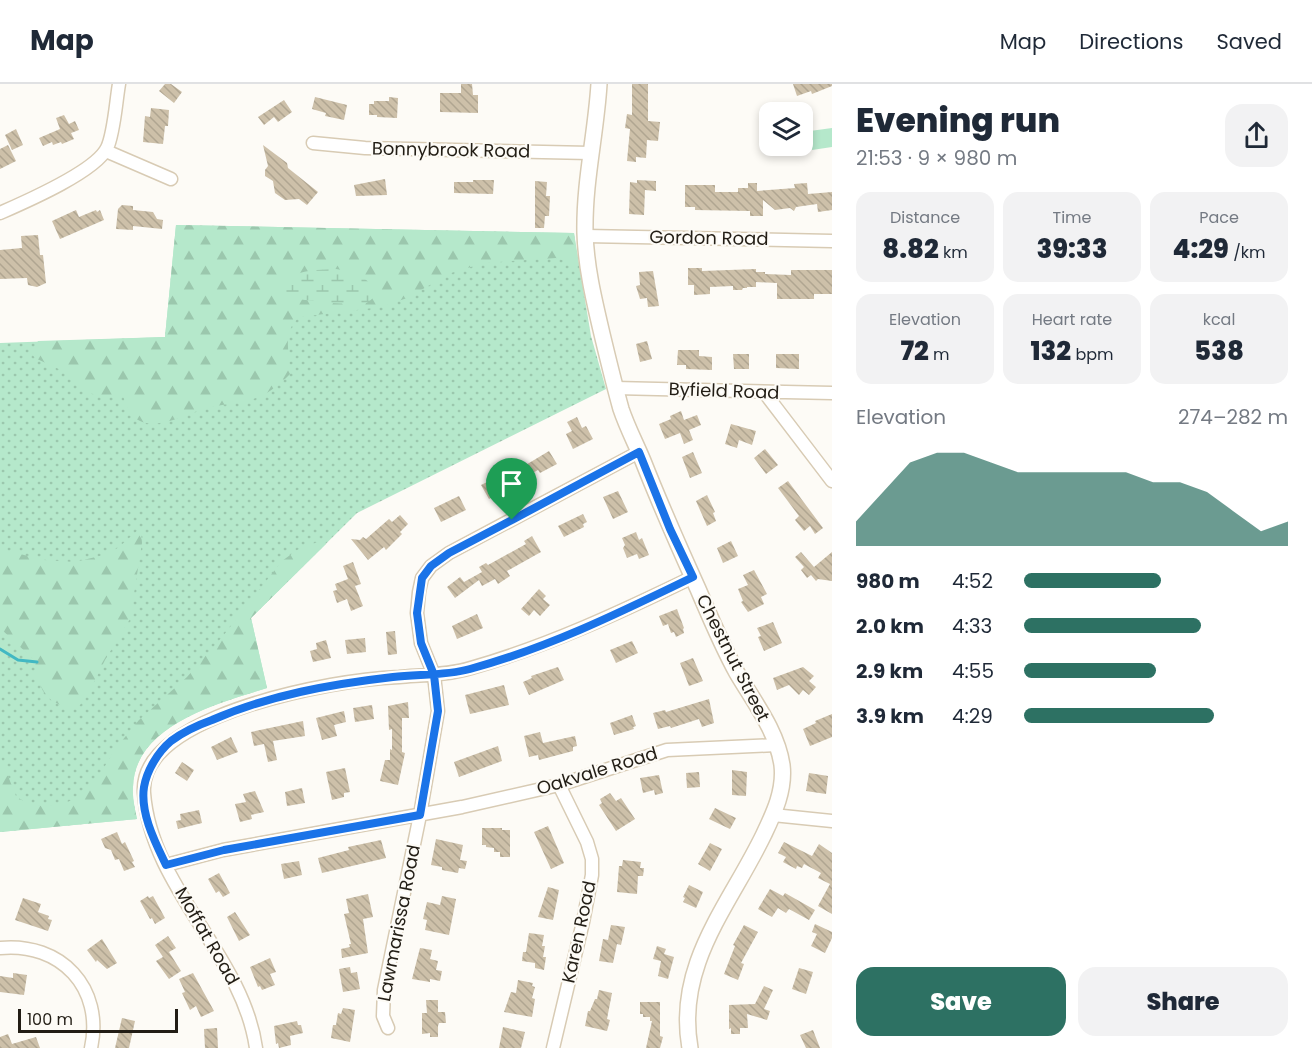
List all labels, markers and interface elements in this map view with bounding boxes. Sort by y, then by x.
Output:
text: Map [30,21,94,60]
text: Map [1000,27,1046,56]
text: Directions [1079,27,1183,56]
text: Saved [1216,27,1282,56]
text: Evening run [856,97,1060,144]
map controls [759,102,813,156]
button: layers [759,102,813,156]
button: share [1225,104,1288,167]
street label: Bonnybrook Road [372,136,530,163]
text: 21:53 · 9 × 980 m [856,144,1017,172]
text: Distance [890,206,960,229]
text: Time [1053,206,1092,229]
text: Pace [1199,206,1239,229]
street label: Gordon Road [649,224,769,251]
text: 8.82 [882,231,939,267]
text: 39:33 [1036,231,1108,267]
text: 4:29 [1173,231,1229,267]
text: km [939,241,968,264]
text: /km [1229,241,1265,264]
text: Elevation [889,308,961,331]
text: Heart rate [1032,308,1112,331]
text: kcal [1203,308,1235,331]
text: 72 [900,333,929,369]
text: 132 [1030,333,1071,369]
text: 538 [1194,333,1244,369]
text: m [929,343,950,366]
text: bpm [1071,343,1114,366]
street label: Byfield Road [668,376,780,405]
text: Elevation [856,403,946,431]
text: 274–282 m [1178,403,1288,431]
pin [486,458,537,520]
icon: arrive [495,467,528,500]
text: 980 m [856,567,920,595]
text: 4:52 [952,567,993,595]
street label: Chestnut Street [691,590,776,726]
text: 2.0 km [856,612,924,640]
text: 4:33 [952,612,992,640]
text: 2.9 km [856,657,923,685]
text: 4:55 [952,657,994,685]
text: 3.9 km [856,702,924,730]
text: 4:29 [952,702,993,730]
street label: Oakvale Road [533,740,660,801]
street label: Lawmarissa Road [371,842,426,1003]
street label: Karen Road [555,878,602,985]
street label: Moffat Road [169,882,246,989]
button: Save [856,967,1066,1036]
button: Share [1078,967,1288,1036]
scale bar [18,1006,178,1034]
text: 100 m [27,1008,73,1031]

